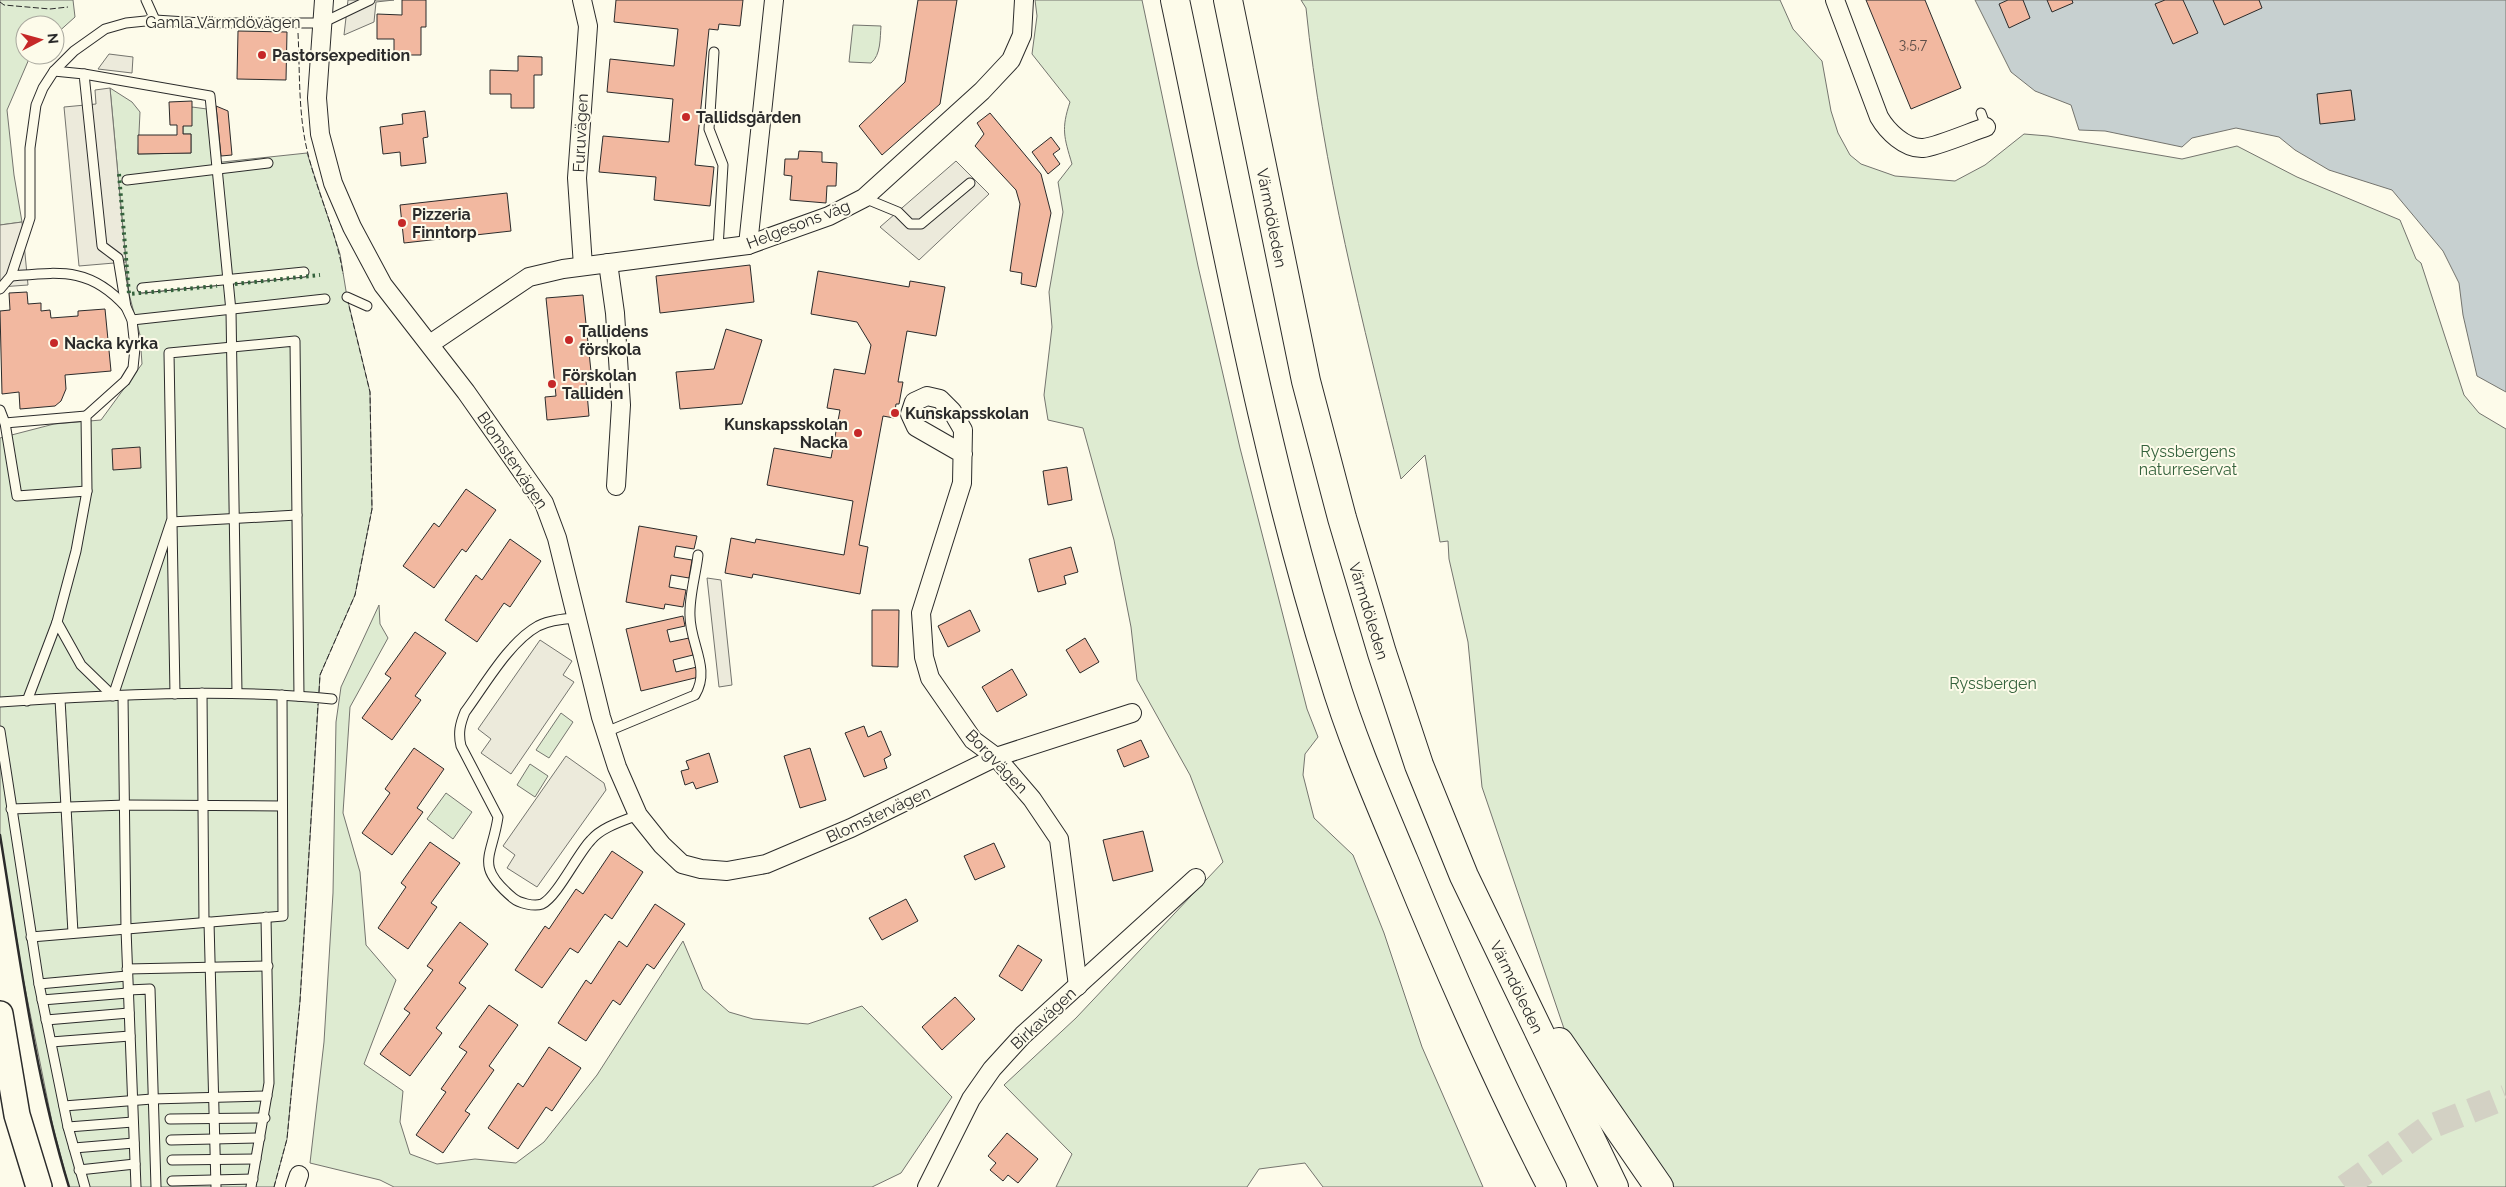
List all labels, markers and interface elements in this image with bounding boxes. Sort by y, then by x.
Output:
street label: Gamla Värmdövägen [145,13,301,32]
north arrow [15,15,65,65]
text: N [44,32,61,45]
house number: 3,5,7 [1899,36,1928,52]
place label: Pastorsexpedition [272,46,410,65]
marker: Pastorsexpedition [256,49,268,61]
street label: Furuvägen [569,93,592,173]
place label: Tallidsgården [696,108,801,127]
marker: Tallidsgården [680,111,692,123]
street label: Värmdöleden [1253,167,1290,269]
street label: Helgesons väg [744,196,853,253]
place label: Pizzeria Finntorp [412,205,477,242]
marker: Pizzeria Finntorp [396,217,408,229]
place label: Tallidens förskola [579,322,649,359]
place label: Nacka kyrka [64,334,158,353]
marker: Tallidens förskola [563,334,575,346]
marker: Nacka kyrka [48,337,60,349]
place label: Förskolan Talliden [562,366,637,403]
marker: Förskolan Talliden [546,378,558,390]
place label: Kunskapsskolan [905,404,1029,423]
marker: Kunskapsskolan [889,407,901,419]
street label: Blomstervägen [473,408,552,512]
place label: Kunskapsskolan Nacka [724,415,848,452]
marker: Kunskapsskolan Nacka [852,427,864,439]
park label: Ryssbergens naturreservat [2139,442,2238,479]
street label: Värmdöleden [1345,560,1392,662]
park label: Ryssbergen [1949,674,2037,693]
street label: Borgvägen [962,726,1032,797]
street label: Blomstervägen [823,782,933,847]
street label: Värmdöleden [1486,938,1547,1037]
street label: Birkavägen [1007,983,1080,1053]

